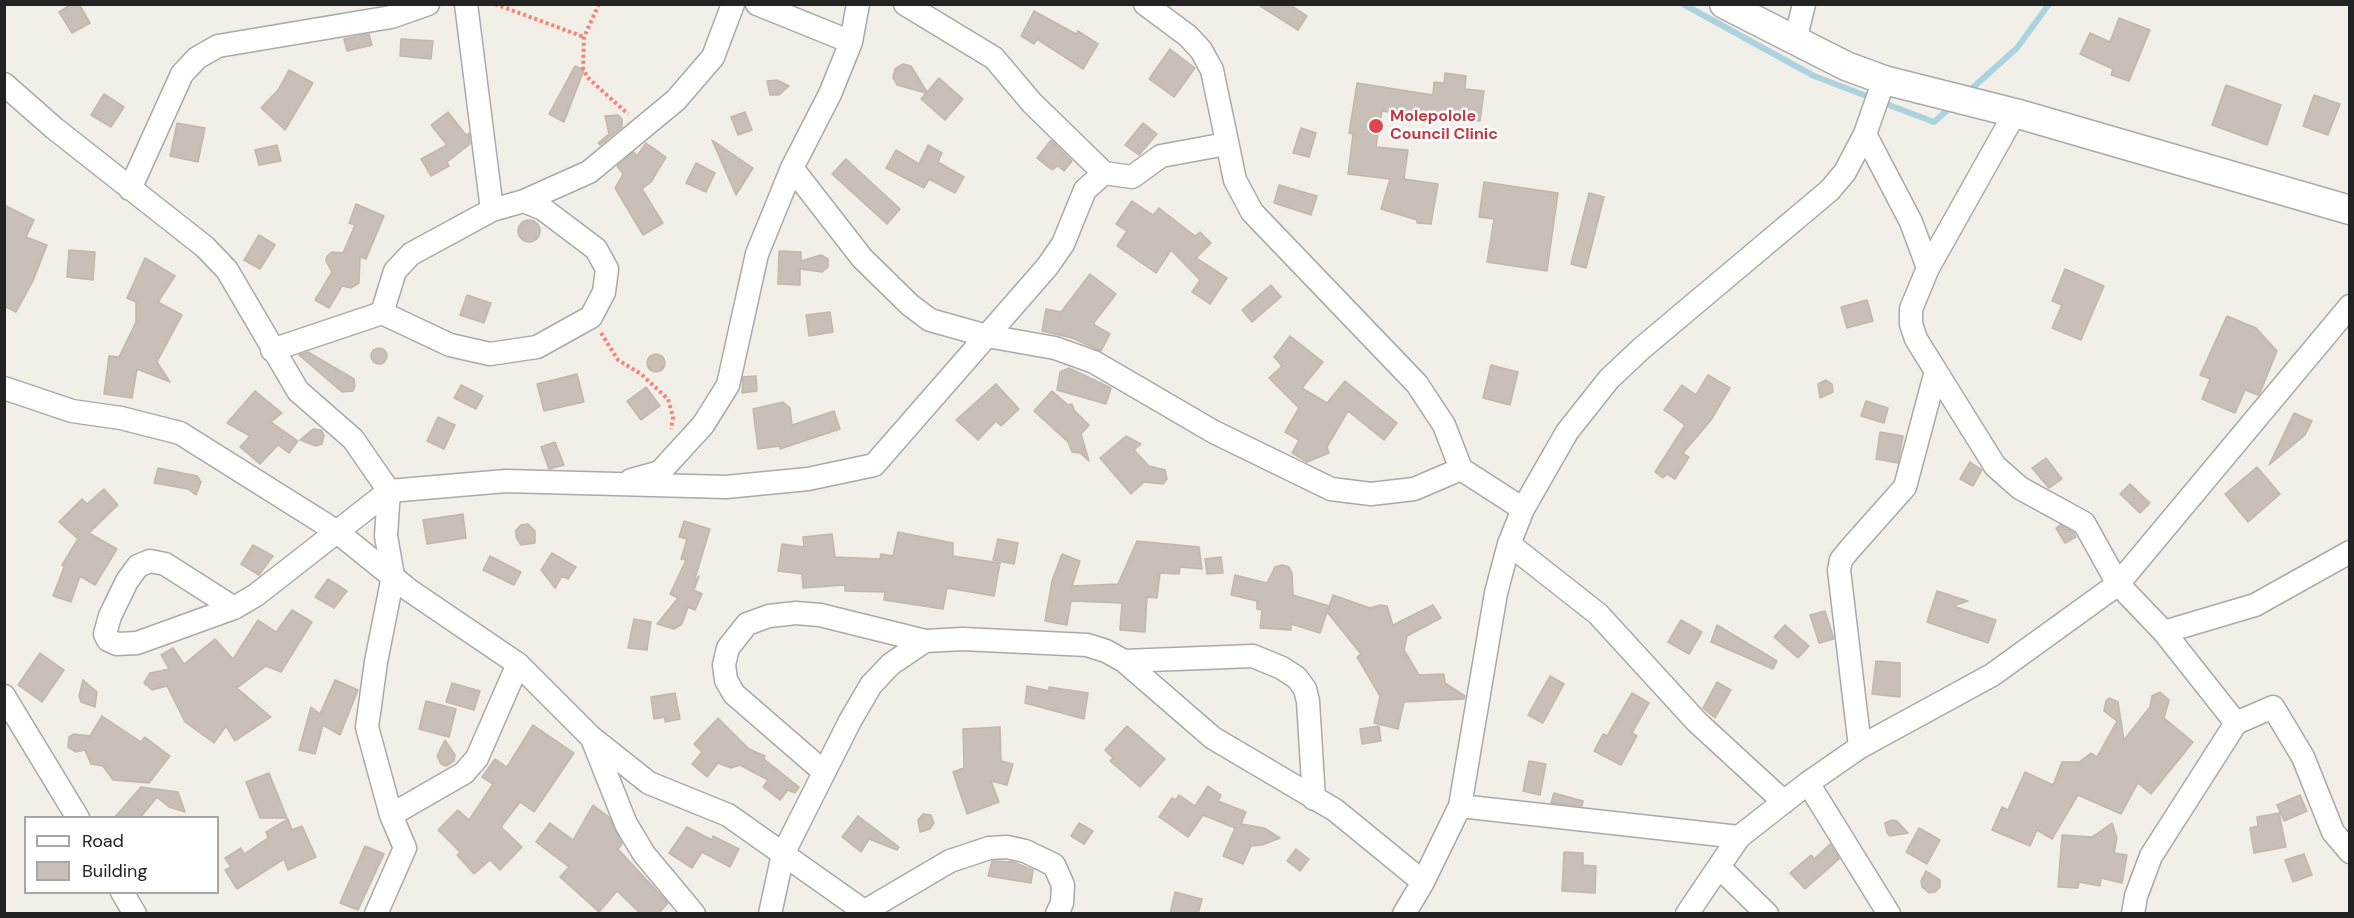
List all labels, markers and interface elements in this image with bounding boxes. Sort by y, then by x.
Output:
place label: Molepolole Council Clinic [1390,107,1498,145]
marker: Molepolole Council Clinic [1367,117,1385,135]
legend [24,816,219,894]
text: Road [82,829,124,853]
text: Building [82,859,147,883]

